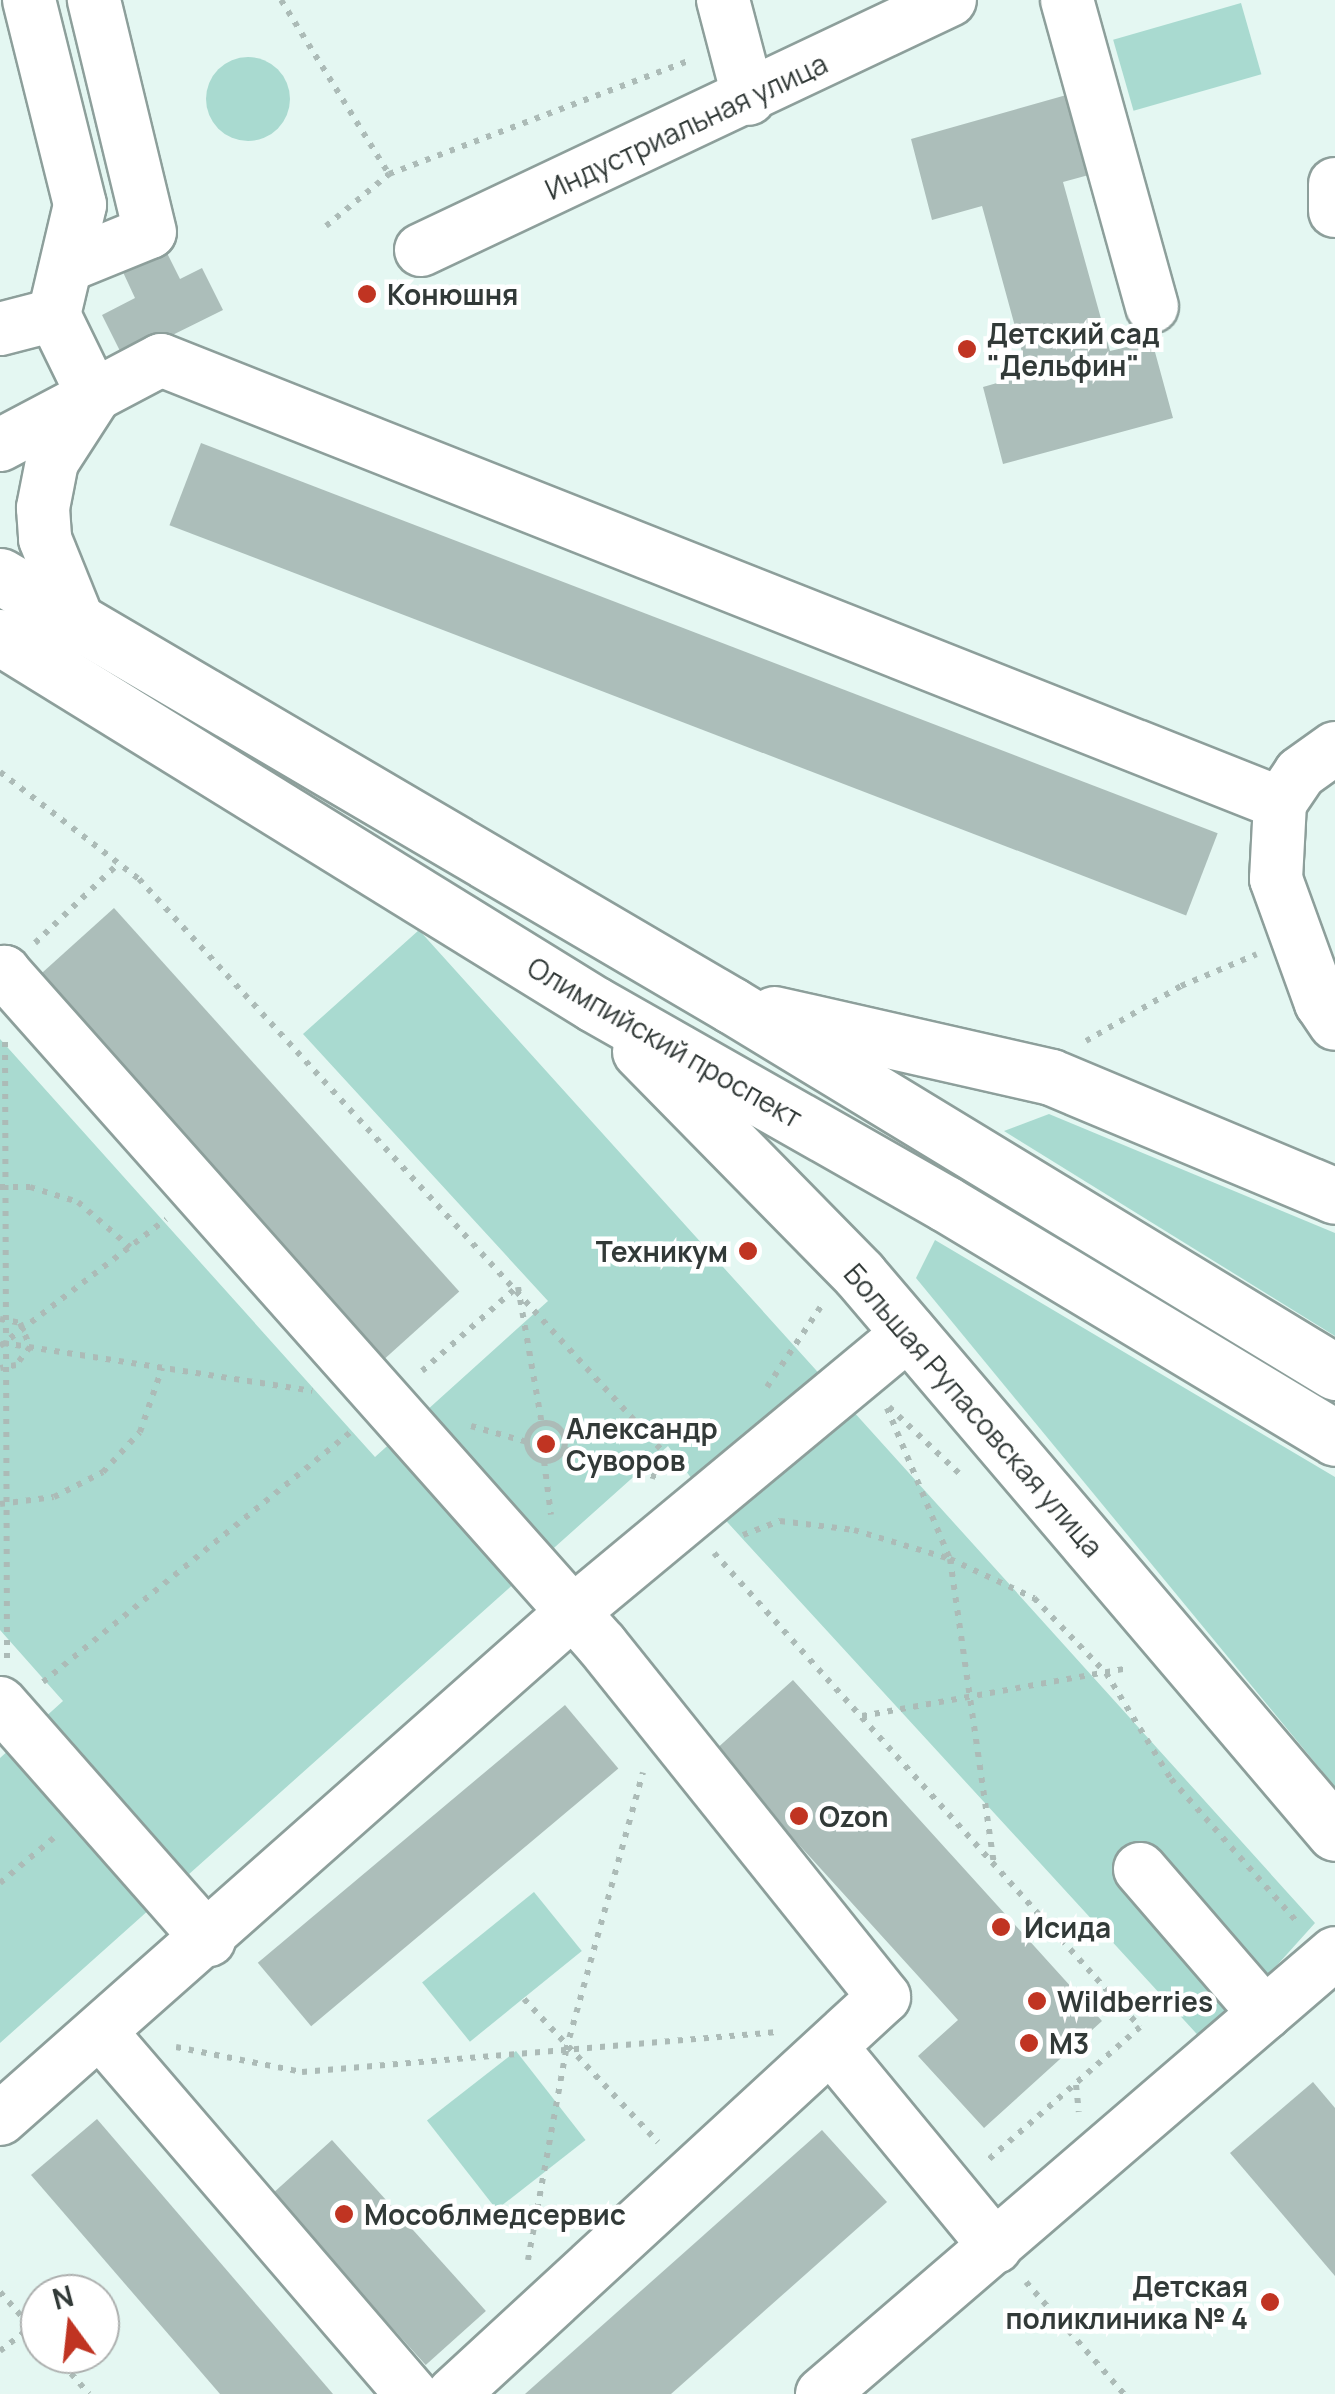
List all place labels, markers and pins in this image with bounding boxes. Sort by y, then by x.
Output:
place label: Конюшня [387,277,518,311]
marker: Конюшня [356,283,378,305]
place label: Детский сад "Дельфин" [987,316,1160,382]
marker: Детский сад "Дельфин" [956,338,978,360]
place label: Техникум [596,1234,728,1268]
marker: Техникум [737,1240,759,1262]
place label: Александр Суворов [566,1411,718,1477]
marker: Александр Суворов [535,1433,557,1455]
place label: Ozon [819,1799,889,1833]
marker: Ozon [788,1805,810,1827]
place label: Исида [1024,1910,1111,1944]
marker: Исида [988,1914,1014,1940]
place label: Wildberries [1057,1984,1213,2018]
marker: Wildberries [1026,1990,1048,2012]
place label: М3 [1049,2026,1089,2060]
marker: М3 [1018,2032,1040,2054]
place label: Мособлмедсервис [364,2197,626,2231]
marker: Мособлмедсервис [333,2203,355,2225]
place label: Детская поликлиника № 4 [1005,2269,1248,2335]
marker: Детская поликлиника № 4 [1257,2289,1283,2315]

